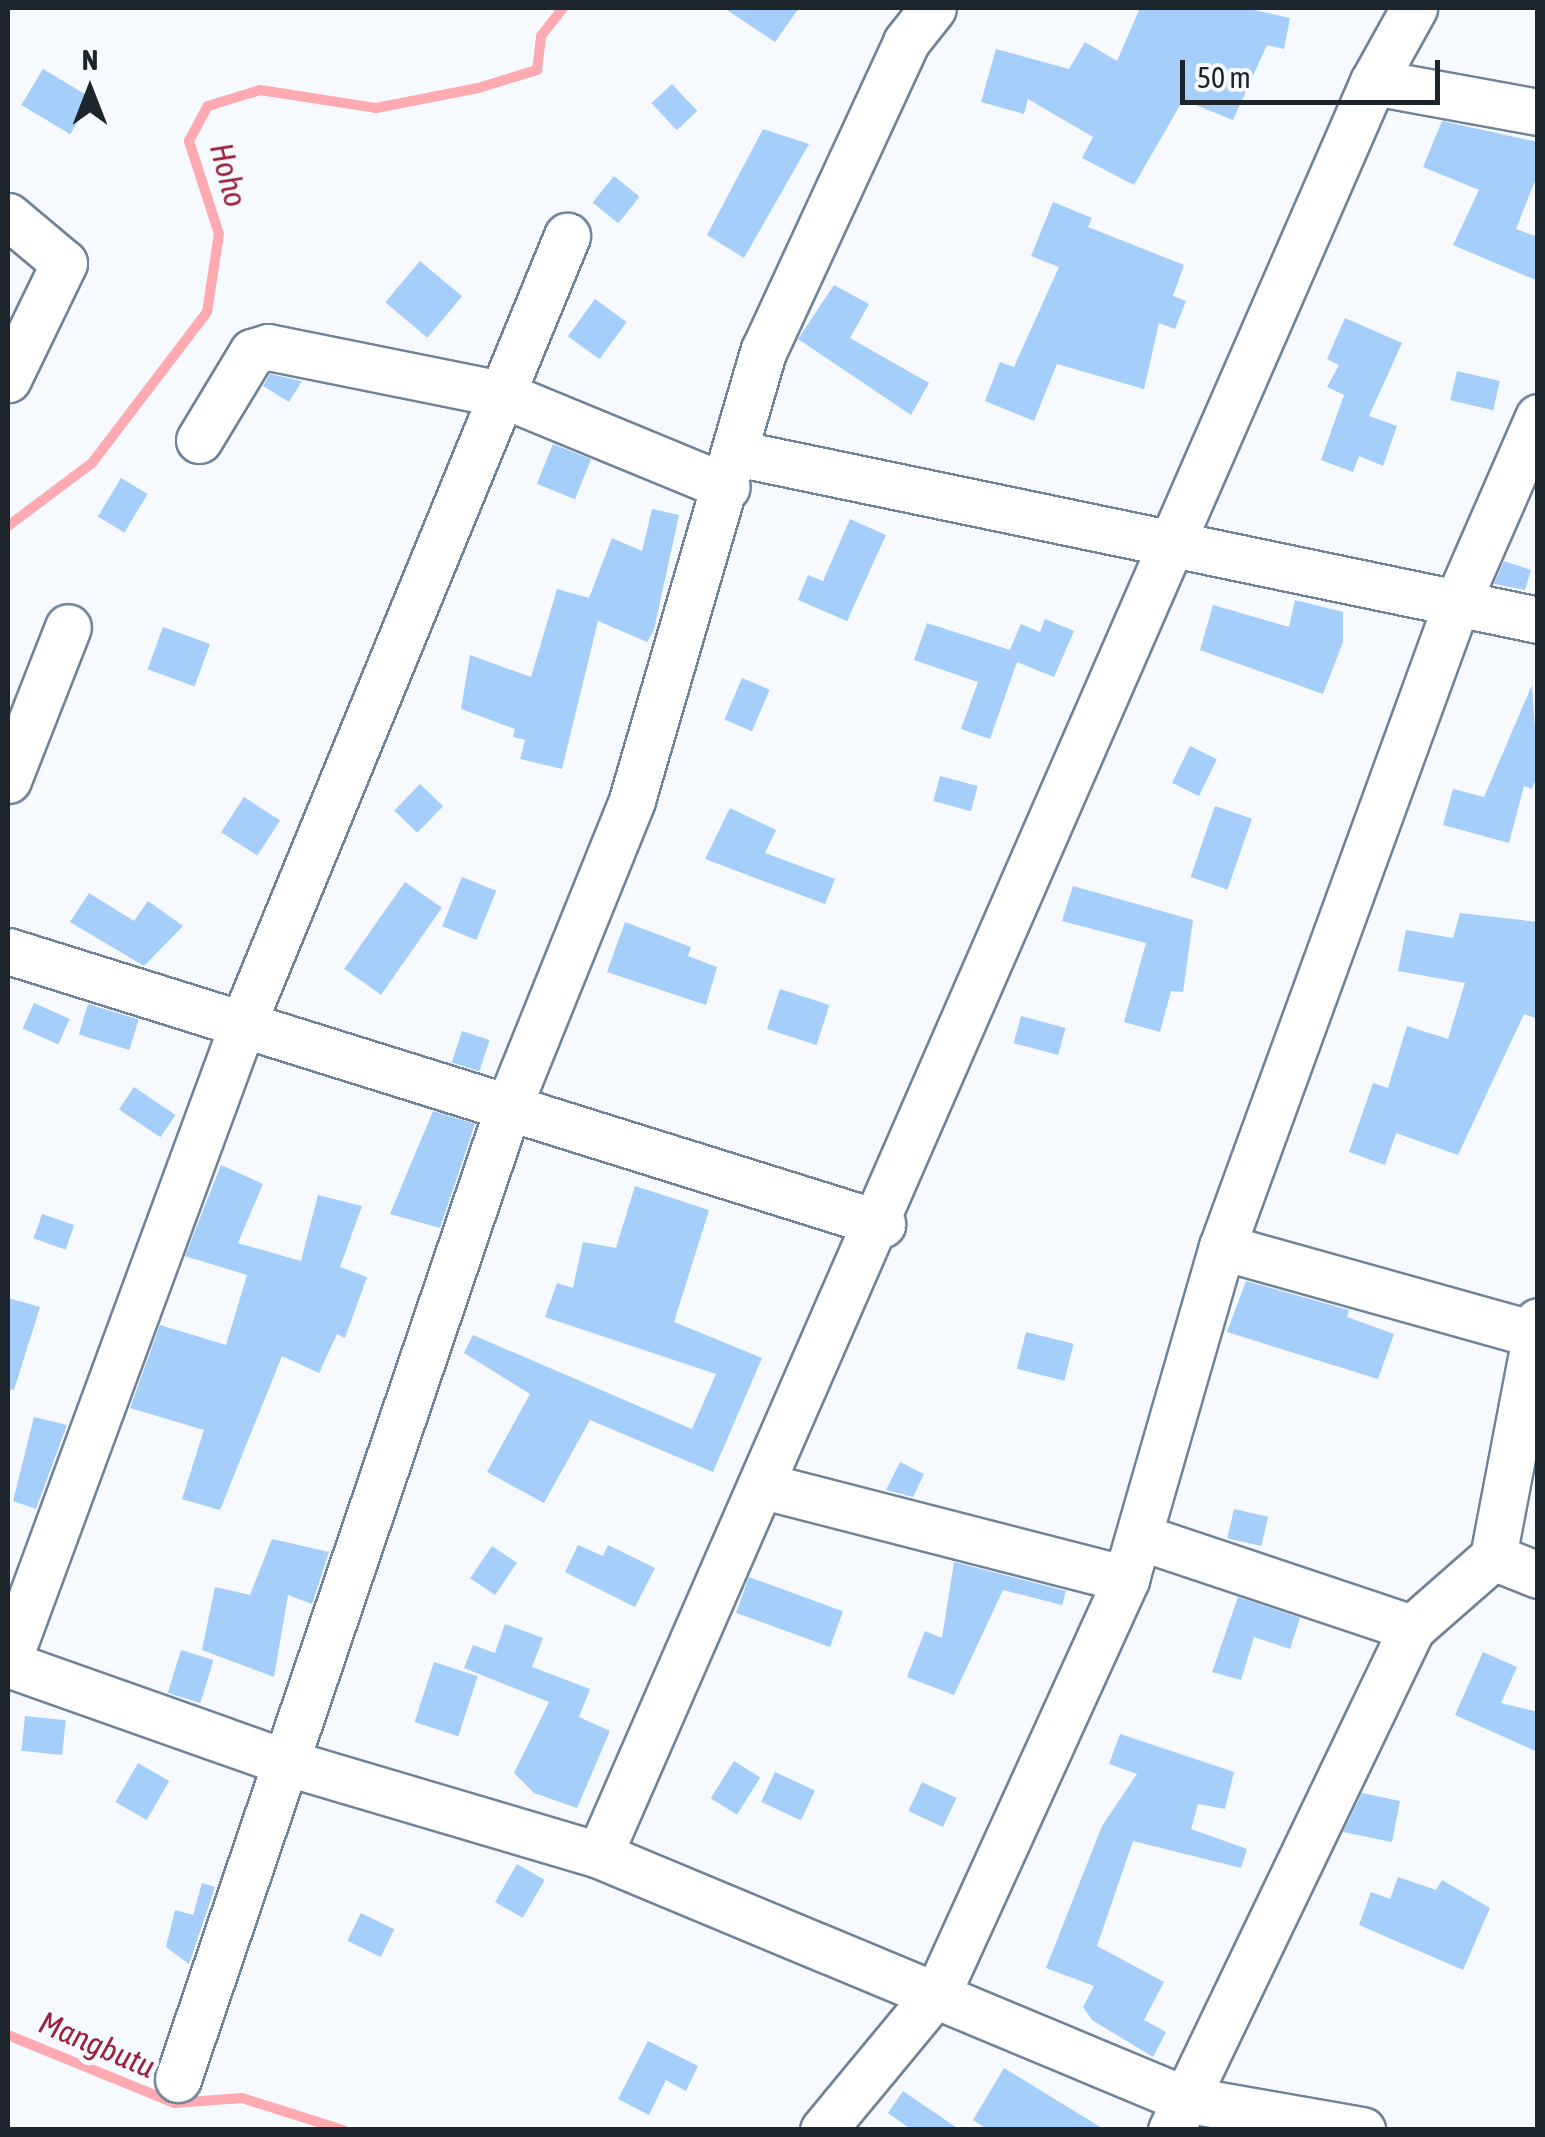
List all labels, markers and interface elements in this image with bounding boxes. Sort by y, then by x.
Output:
north arrow [40,40,140,140]
scale bar [1185,40,1445,102]
text: N [82,44,98,76]
text: 50 m [1197,60,1251,94]
water label: Hoho [201,139,255,211]
water label: Mangbutu [33,2003,161,2087]

